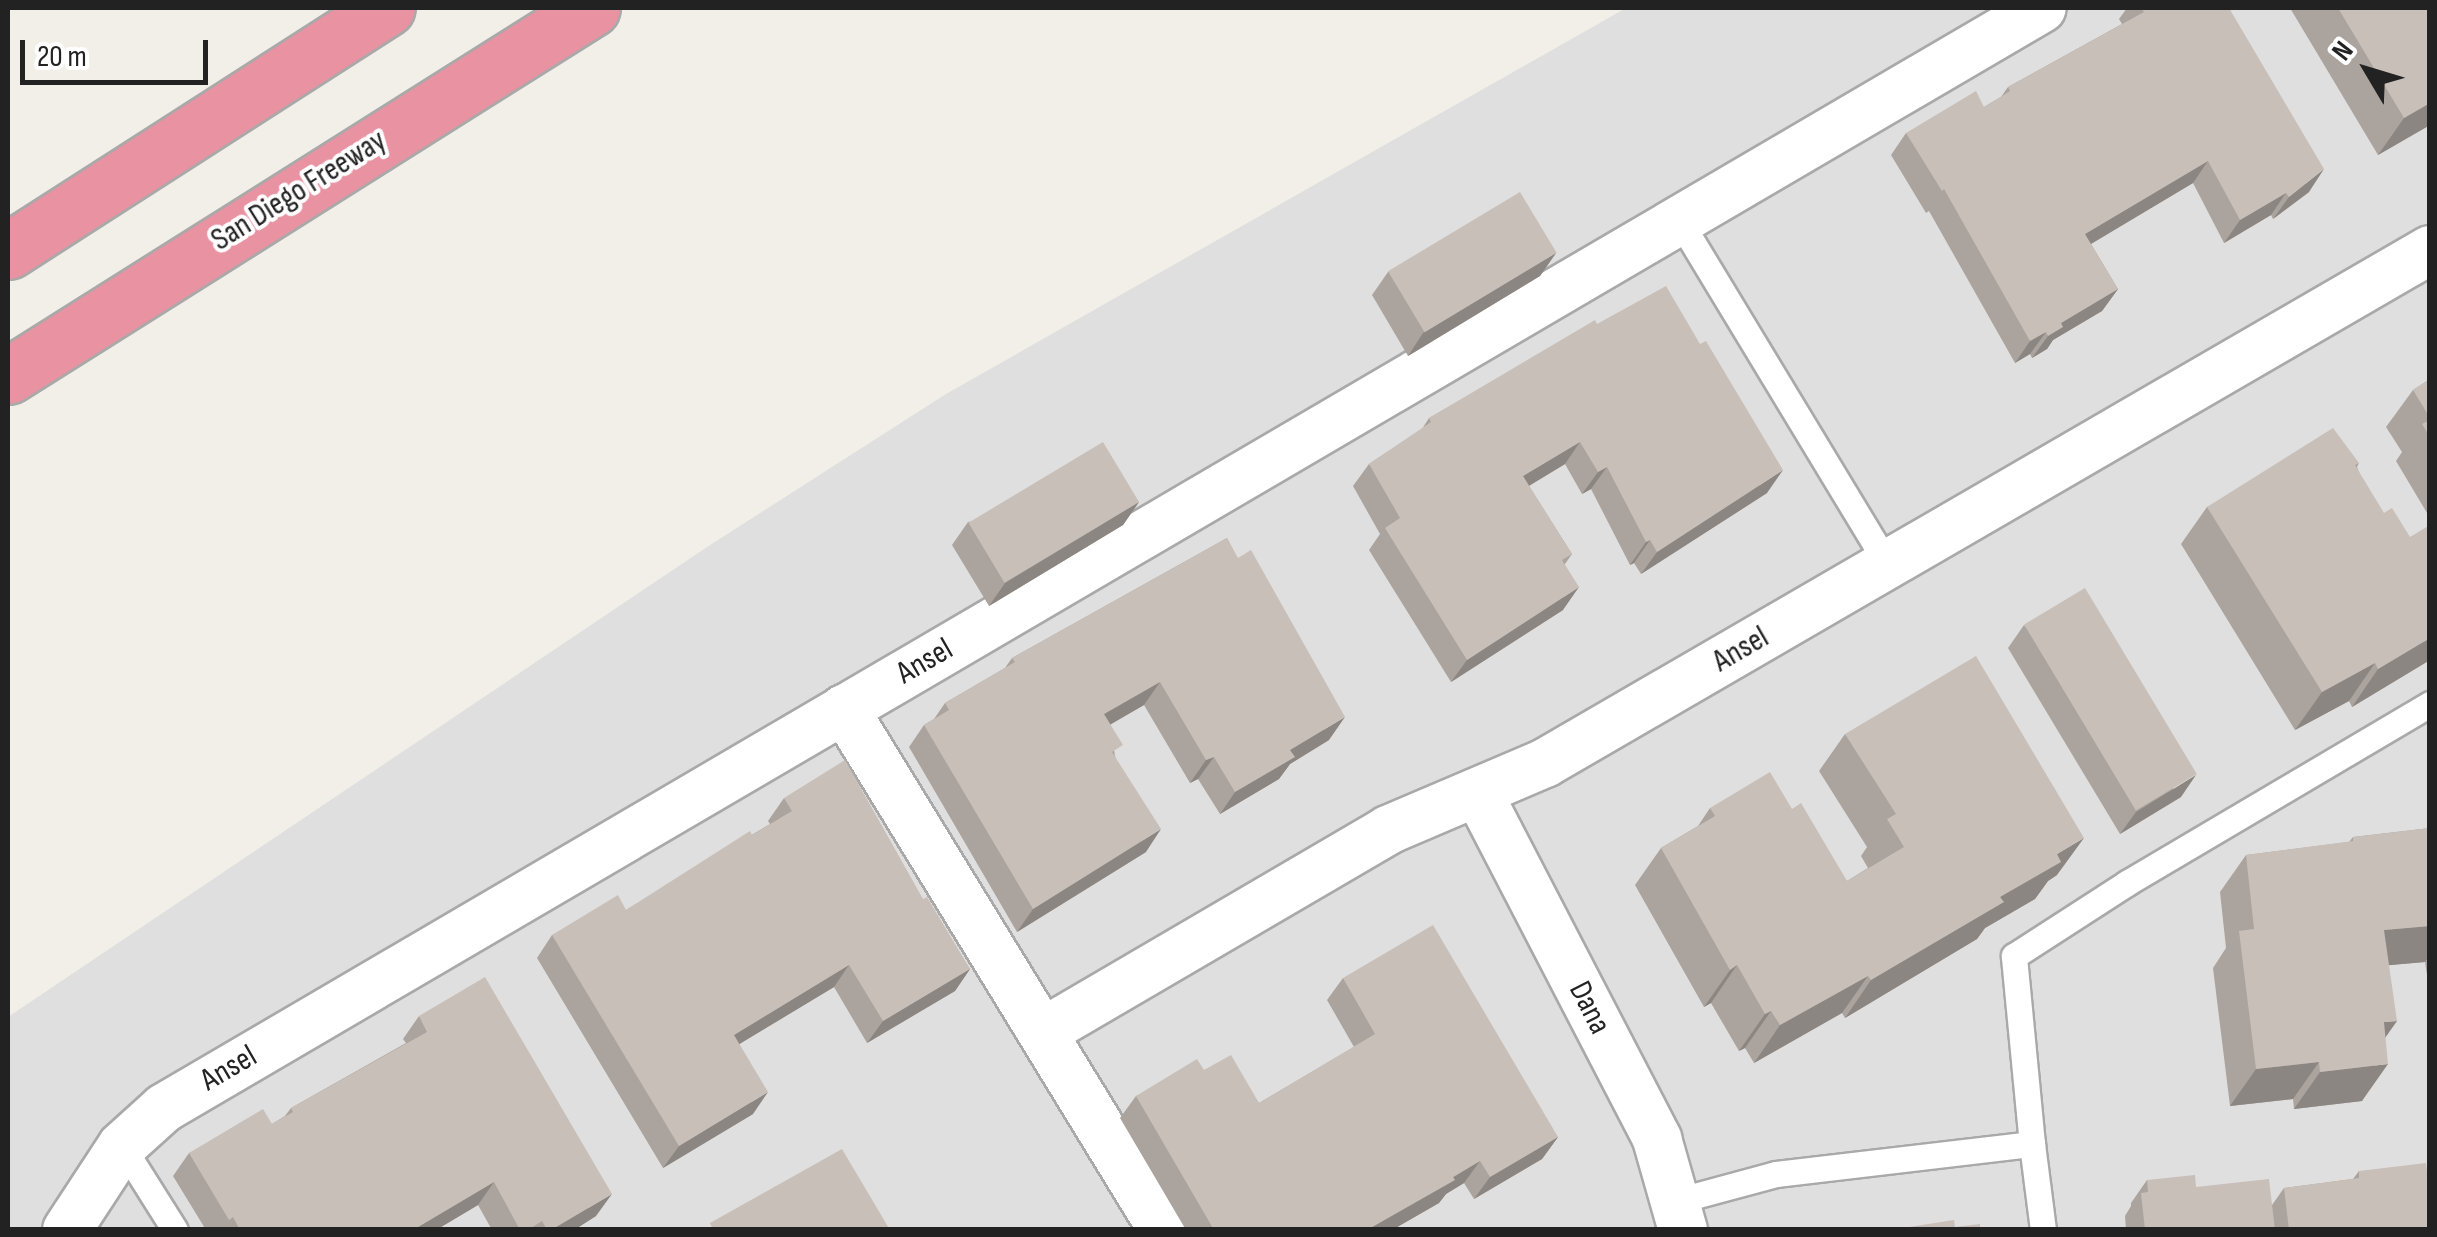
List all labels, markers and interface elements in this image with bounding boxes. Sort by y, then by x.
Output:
scale bar [25,20,212,82]
north arrow [2317,20,2417,120]
text: N [2325,35,2361,67]
text: 20 m [37,39,87,75]
street label: San Diego Freeway [205,122,393,260]
street label: Ansel [1706,619,1776,681]
street label: Ansel [890,631,960,693]
street label: Dana [1560,975,1618,1041]
street label: Ansel [194,1038,264,1100]

